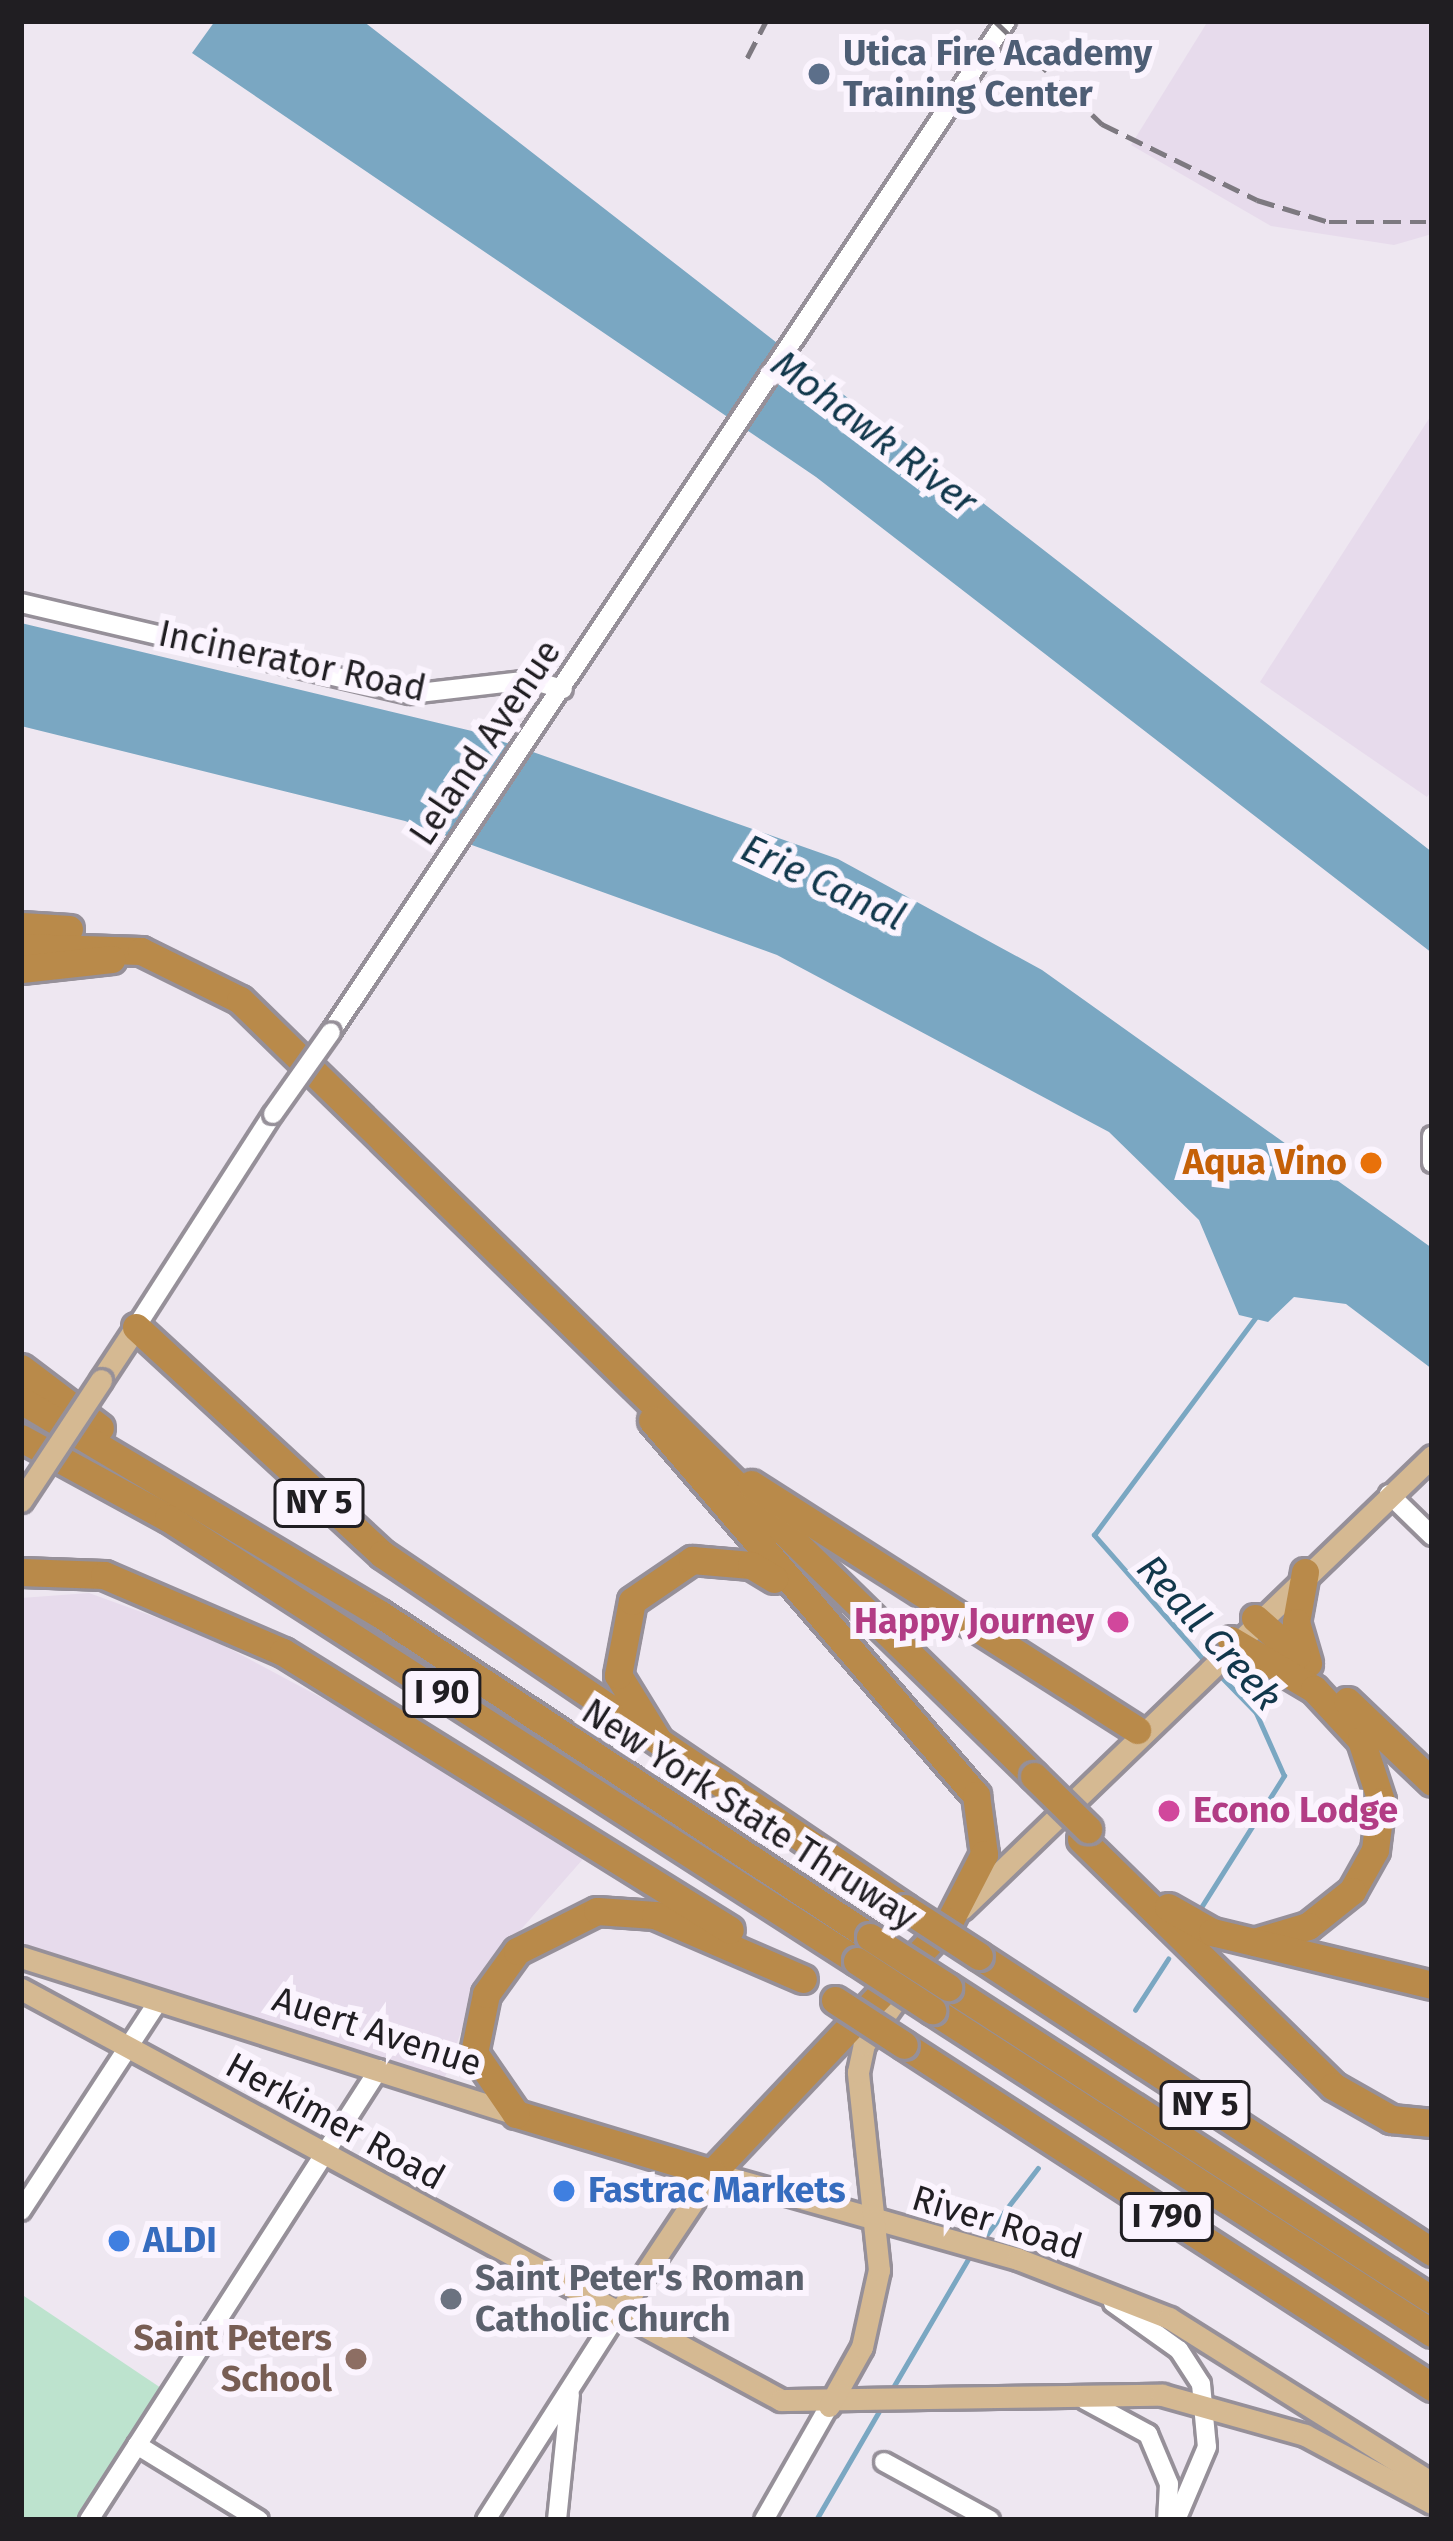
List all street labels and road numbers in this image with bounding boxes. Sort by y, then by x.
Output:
street label: Incinerator Road [155,613,429,711]
street label: Leland Avenue [401,632,571,854]
road number: NY 5 [271,1476,367,1530]
road number: I 90 [400,1666,484,1720]
street label: New York State Thruway [574,1691,924,1939]
street label: Auert Avenue [267,1978,487,2086]
street label: Herkimer Road [218,2044,452,2200]
road number: NY 5 [1157,2078,1253,2132]
street label: River Road [907,2177,1087,2269]
road number: I 790 [1119,2190,1215,2244]

